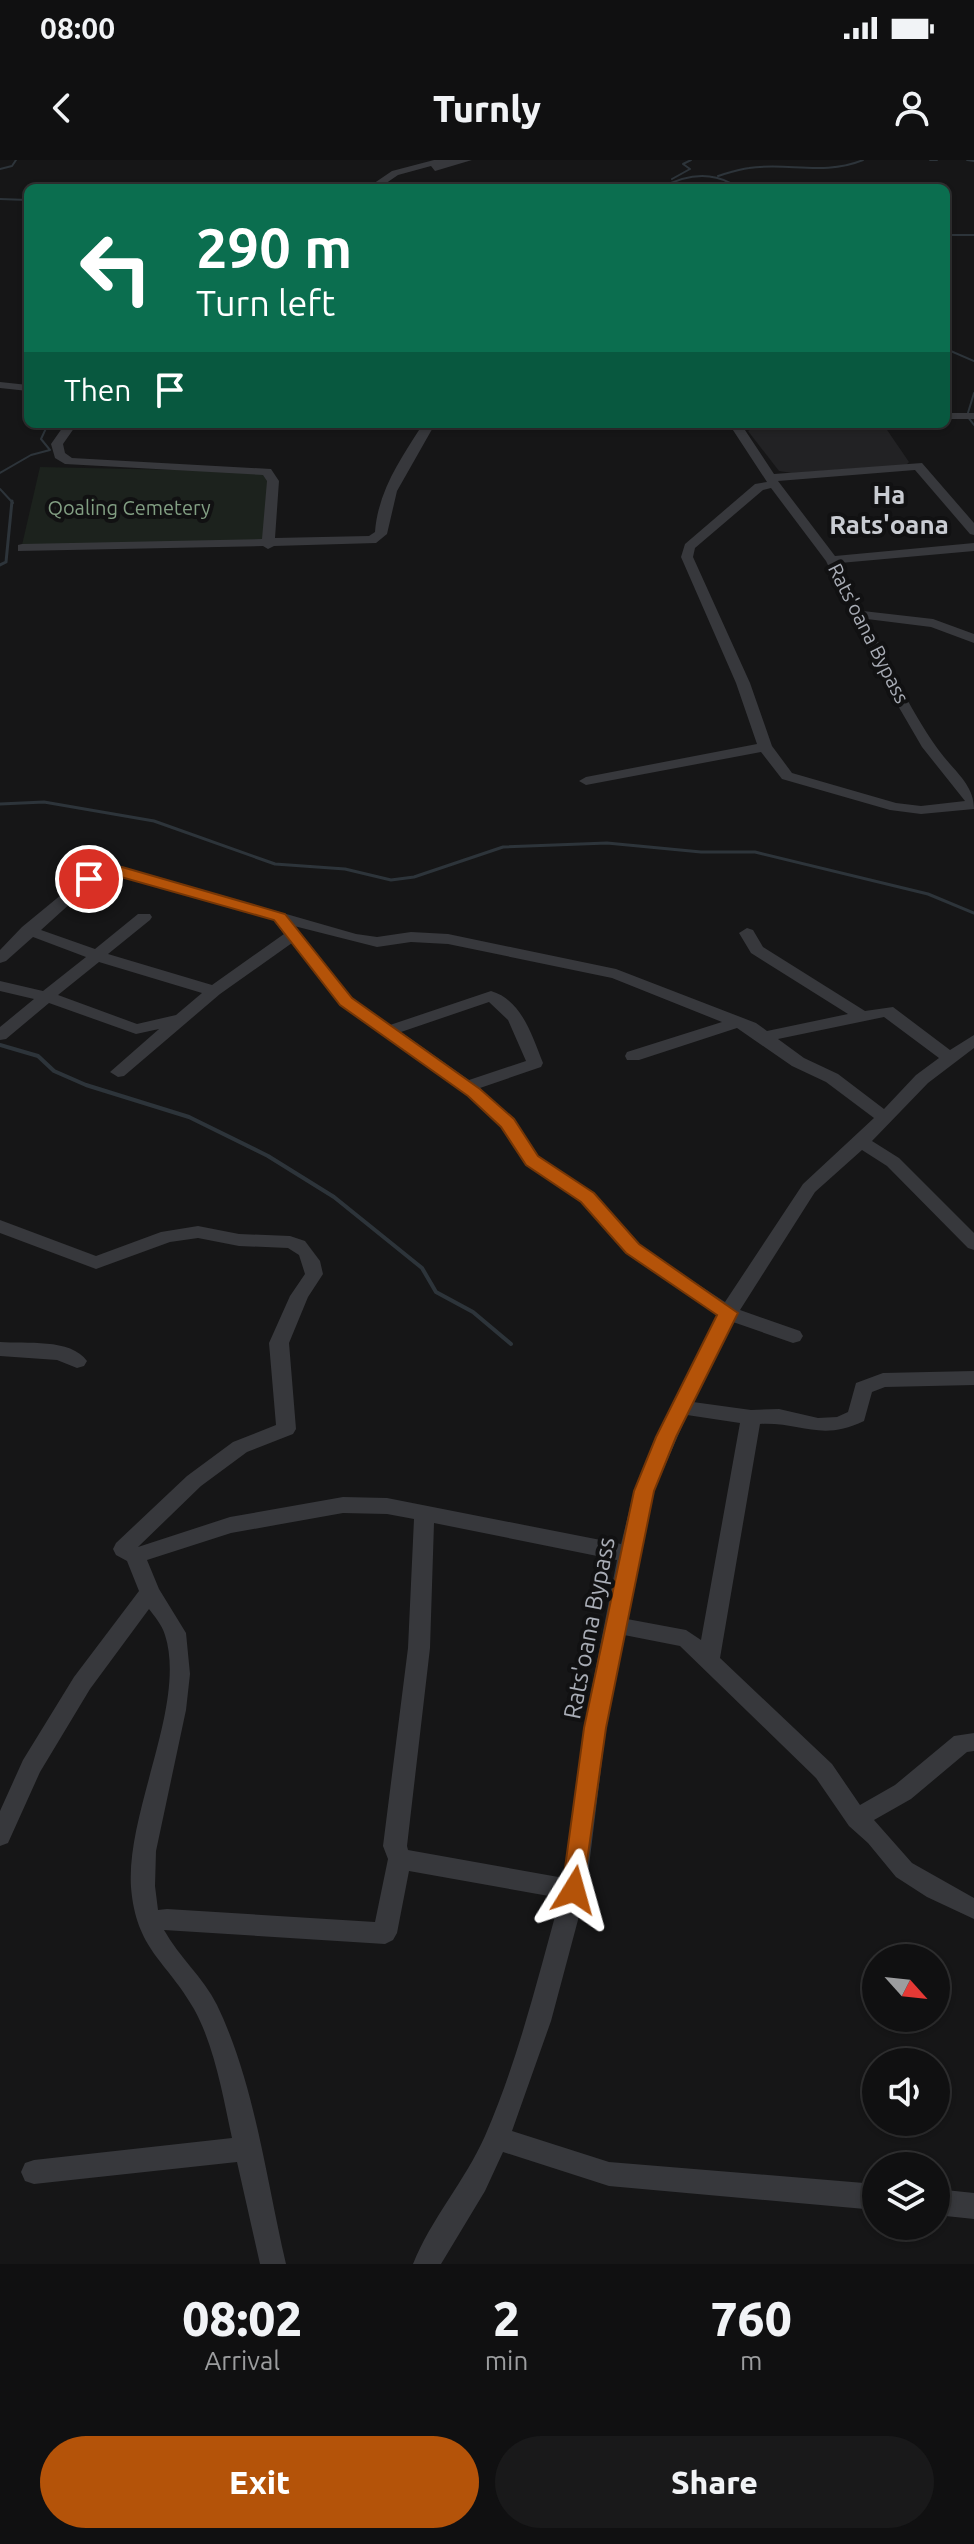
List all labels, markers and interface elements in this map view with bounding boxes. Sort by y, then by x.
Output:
text: 08:00 [40,11,115,45]
icon: back [40,86,84,130]
icon: person [890,86,934,130]
text: Turnly [433,88,541,129]
icon: left [64,216,168,320]
text: 290 m [196,216,352,279]
text: Turn left [196,282,335,323]
icon: arrive [148,368,192,412]
text: Then [64,373,132,407]
district label: Ha Rats'oana [829,480,949,539]
park label: Qoaling Cemetery [47,496,211,519]
street label: Rats'oana Bypass [824,559,914,707]
pin [55,845,123,913]
icon: arrive [67,857,111,901]
street label: Rats'oana Bypass [558,1535,620,1721]
position arrow [532,1848,616,1932]
north arrow [862,1944,950,2032]
map controls [862,1944,950,2240]
button: sound [862,2048,950,2136]
button: layers [862,2152,950,2240]
text: 08:02 [182,2291,302,2345]
text: 2 [493,2291,520,2345]
text: 760 [711,2291,792,2345]
text: Arrival [204,2346,280,2375]
text: min [485,2346,528,2375]
text: m [740,2346,762,2375]
button: Exit [40,2436,479,2528]
button: Share [495,2436,934,2528]

